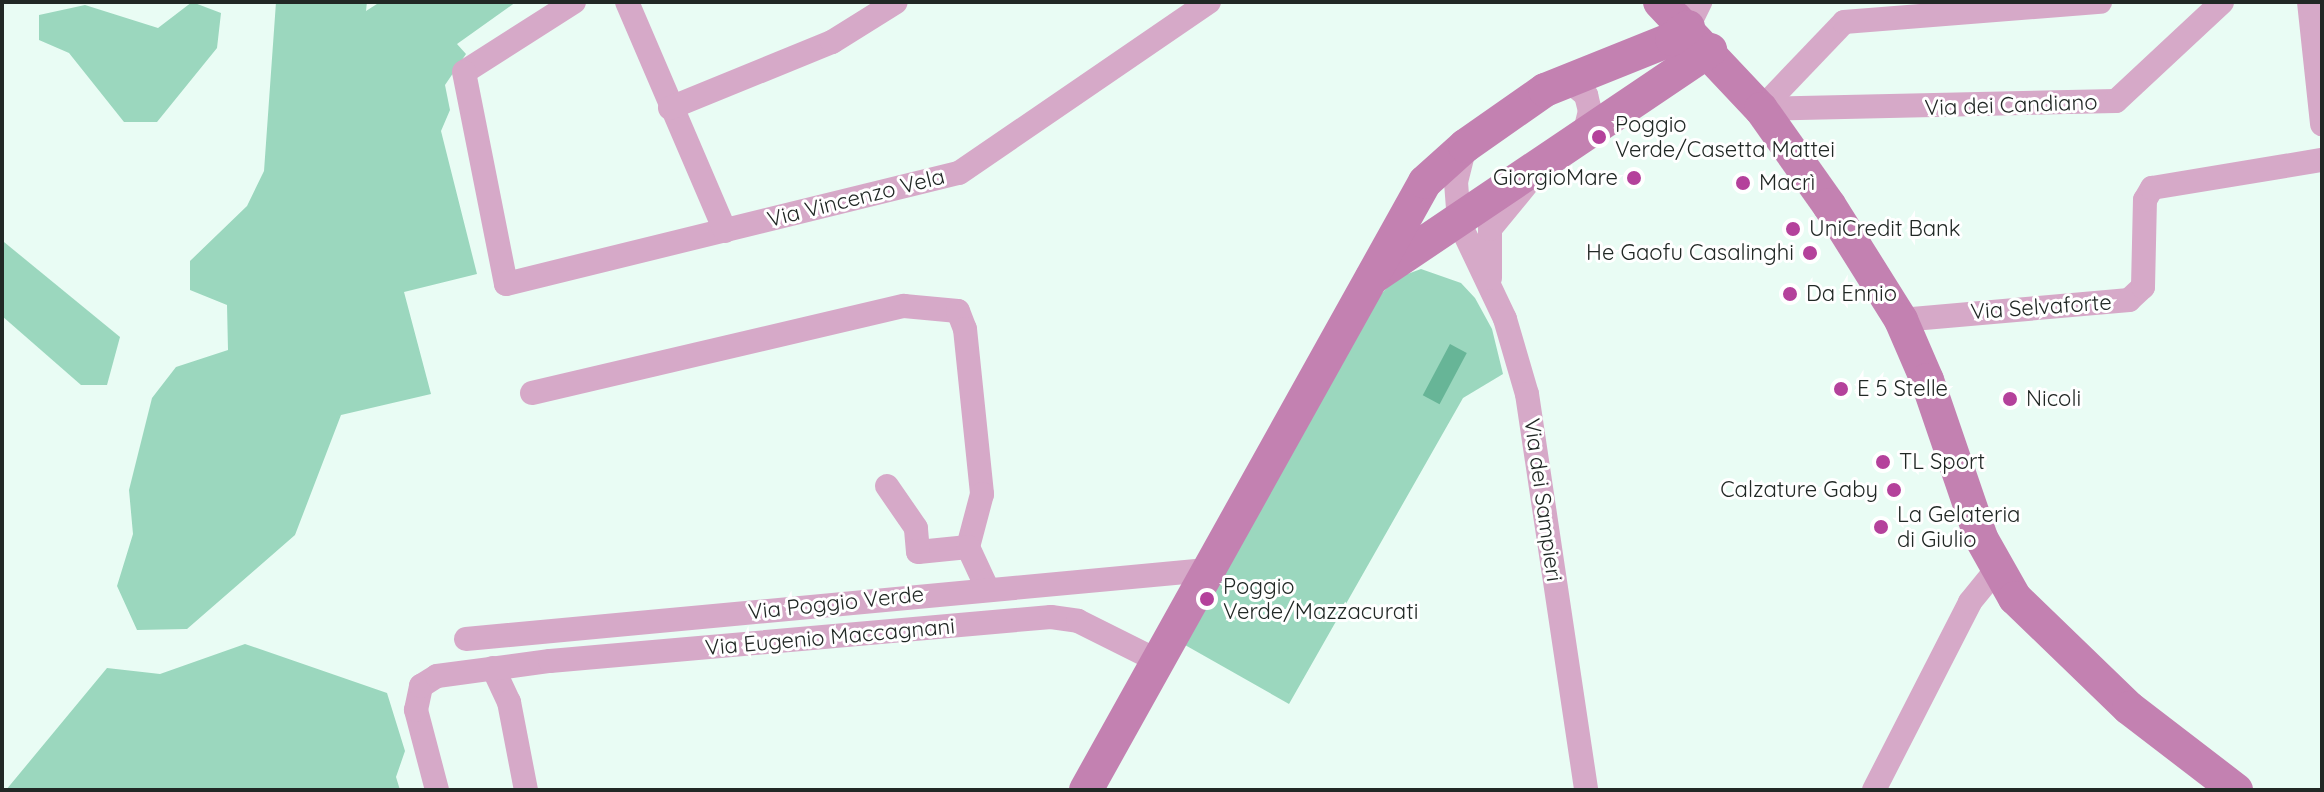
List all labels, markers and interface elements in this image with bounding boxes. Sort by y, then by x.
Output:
street label: Via dei Candiano [1924,89,2098,121]
place label: Poggio Verde/Casetta Mattei [1615,111,1835,162]
marker: Poggio Verde/Casetta Mattei [1590,128,1608,146]
street label: Via Vincenzo Vela [765,163,947,233]
place label: GiorgioMare [1493,165,1618,191]
marker: GiorgioMare [1625,169,1643,187]
place label: Macrì [1759,170,1815,196]
marker: Macrì [1734,174,1752,192]
place label: UniCredit Bank [1809,216,1961,242]
marker: UniCredit Bank [1784,220,1802,238]
place label: He Gaofu Casalinghi [1586,240,1794,266]
marker: He Gaofu Casalinghi [1801,244,1819,262]
place label: Da Ennio [1806,281,1897,307]
marker: Da Ennio [1781,285,1799,303]
street label: Via Selvaforte [1969,289,2113,325]
place label: E 5 Stelle [1857,376,1948,402]
marker: E 5 Stelle [1832,380,1850,398]
place label: Nicoli [2026,386,2081,412]
marker: Nicoli [2001,390,2019,408]
street label: Via dei Sampieri [1518,417,1568,583]
place label: TL Sport [1899,449,1985,475]
marker: TL Sport [1874,453,1892,471]
place label: Calzature Gaby [1720,477,1878,503]
marker: Calzature Gaby [1885,481,1903,499]
place label: La Gelateria di Giulio [1897,501,2020,552]
marker: La Gelateria di Giulio [1872,518,1890,536]
place label: Poggio Verde/Mazzacurati [1223,573,1418,624]
street label: Via Poggio Verde [747,581,925,625]
marker: Poggio Verde/Mazzacurati [1198,590,1216,608]
street label: Via Eugenio Maccagnani [704,613,956,661]

